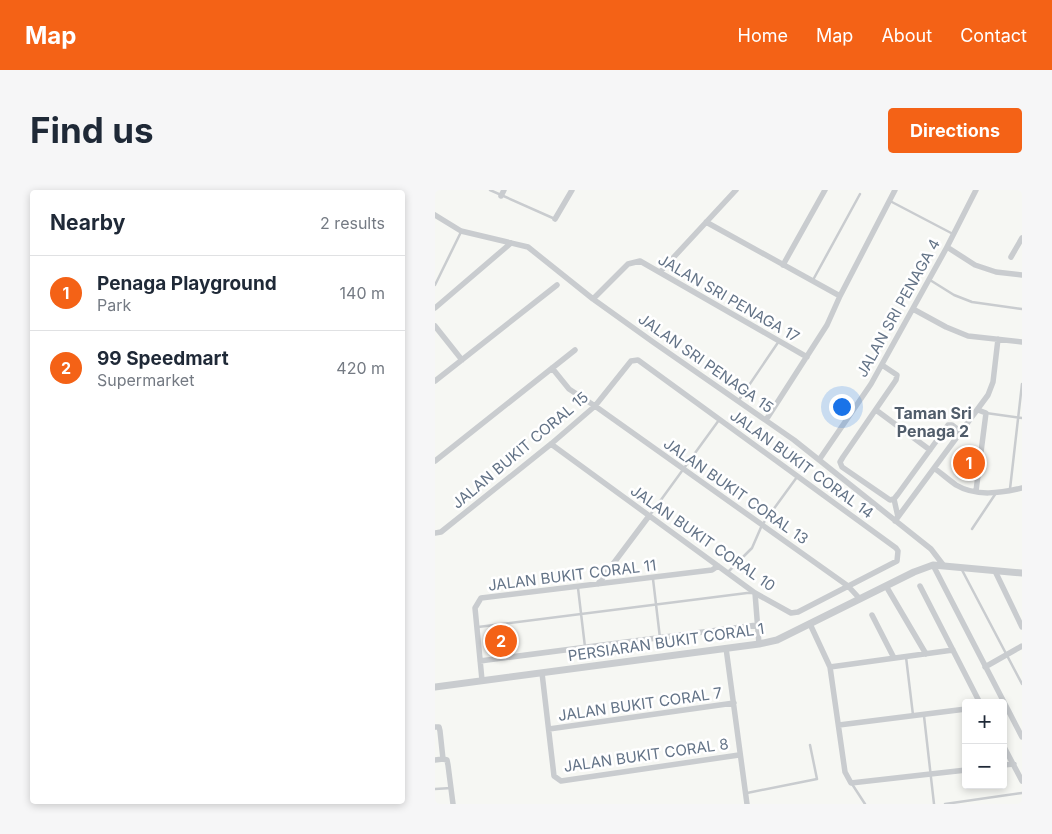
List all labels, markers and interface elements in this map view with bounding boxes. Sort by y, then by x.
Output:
text: Map [25,21,76,50]
text: Home [738,25,788,46]
text: Map [816,25,853,46]
text: About [881,25,932,46]
text: Contact [960,25,1027,46]
button: Directions [888,108,1022,153]
text: Find us [30,109,154,151]
text: Nearby [50,210,125,235]
text: 2 results [320,213,385,233]
street label: JALAN SRI PENAGA 4 [852,235,944,381]
street label: JALAN SRI PENAGA 17 [655,250,803,346]
text: Penaga Playground [97,272,277,295]
text: 1 [63,283,69,303]
text: 140 m [340,283,385,303]
text: Park [97,295,131,315]
street label: JALAN SRI PENAGA 15 [635,309,777,417]
text: 99 Speedmart [97,347,229,370]
text: 2 [61,358,71,378]
text: 420 m [336,358,385,378]
text: Supermarket [97,370,194,390]
street label: JALAN BUKIT CORAL 15 [448,387,592,513]
your location [829,394,855,420]
district label: Taman Sri Penaga 2 [894,403,972,441]
street label: JALAN BUKIT CORAL 14 [726,406,878,522]
street label: JALAN BUKIT CORAL 13 [660,434,812,548]
pin: 1 [953,444,985,482]
street label: JALAN BUKIT CORAL 10 [627,481,779,595]
street label: JALAN BUKIT CORAL 11 [487,555,657,595]
street label: PERSIARAN BUKIT CORAL 1 [567,619,765,665]
pin: 2 [485,622,517,660]
street label: JALAN BUKIT CORAL 7 [557,683,723,725]
map controls [962,699,1007,789]
button: + [962,699,1007,744]
street label: JALAN BUKIT CORAL 8 [562,734,730,776]
button: − [962,744,1007,789]

